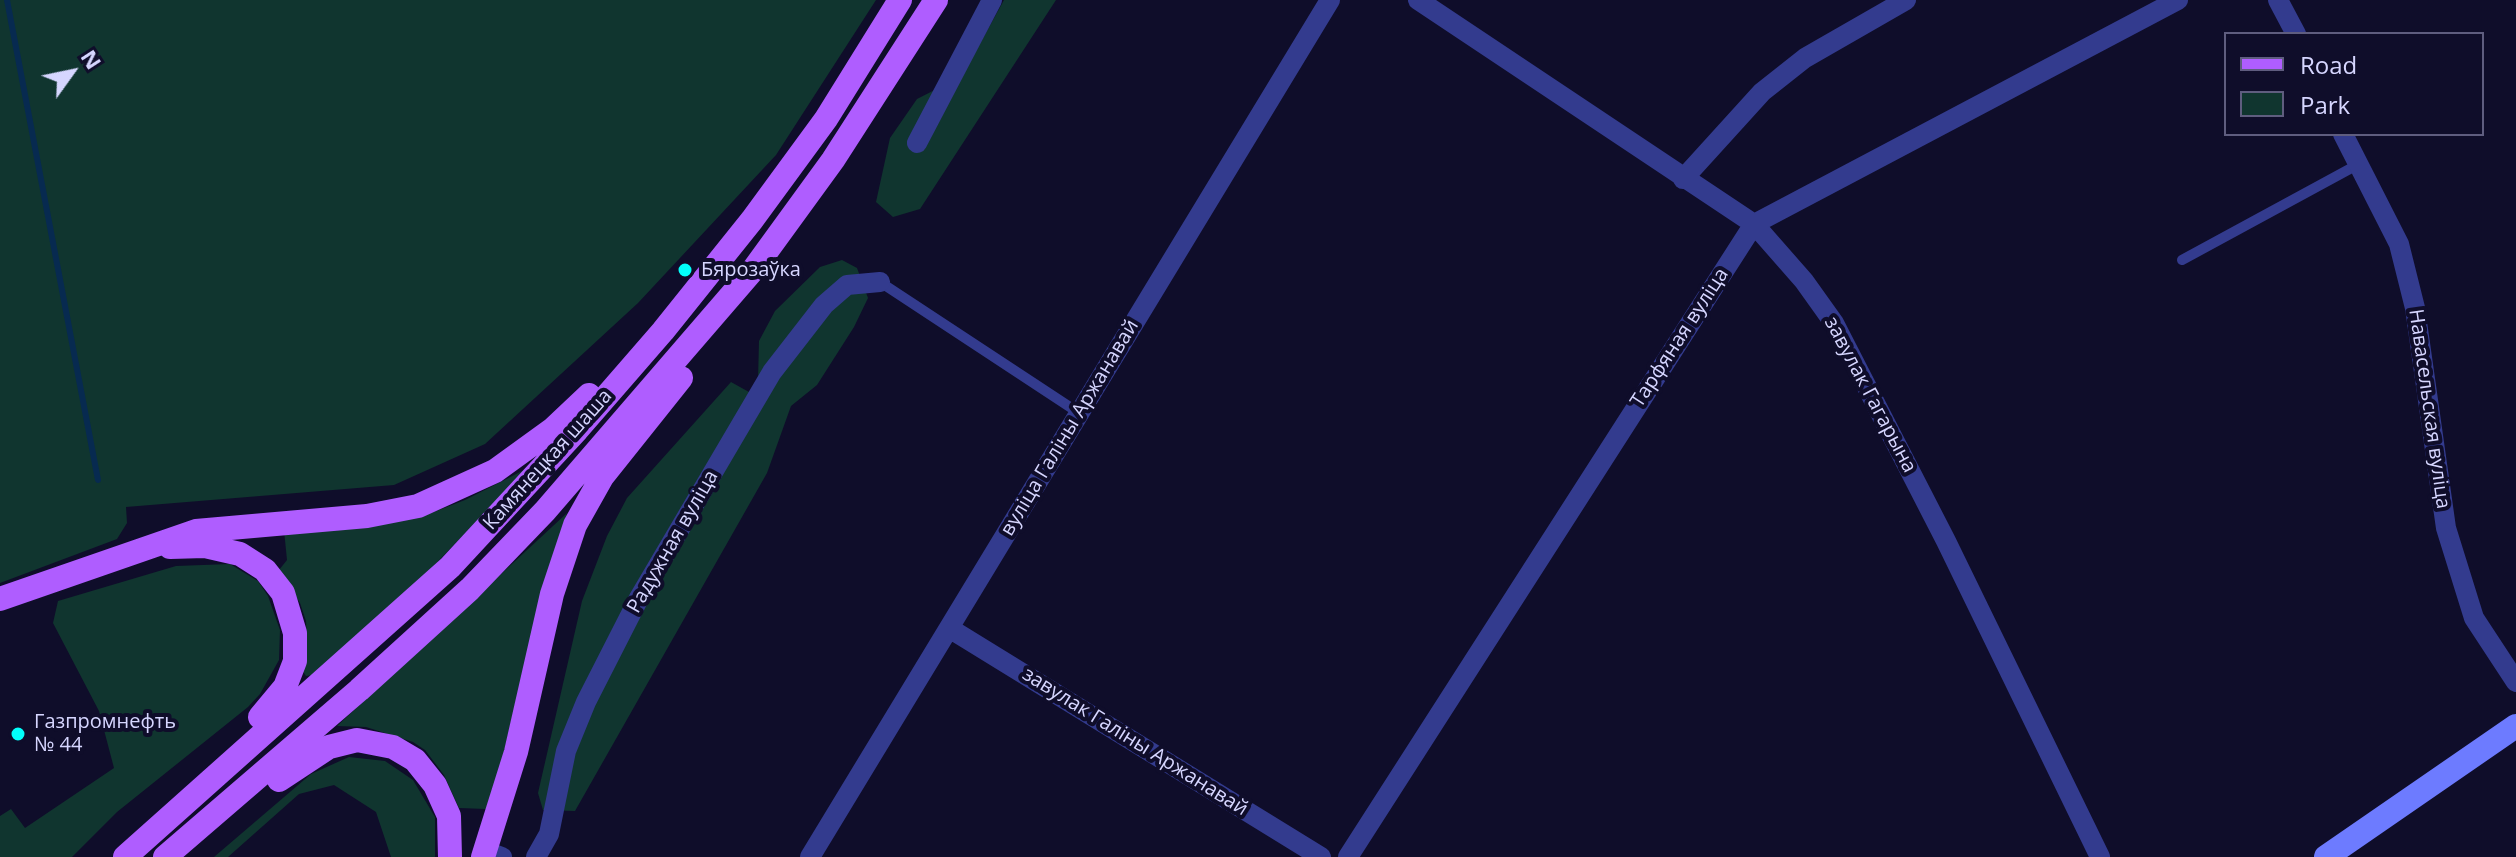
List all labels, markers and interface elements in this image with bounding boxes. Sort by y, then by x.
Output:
north arrow [32,32,112,112]
legend [2224,32,2484,136]
text: N [75,43,110,75]
text: Road [2300,48,2357,81]
text: Park [2300,88,2350,121]
place label: Бярозаўка [701,258,801,282]
marker: Бярозаўка [676,261,694,279]
street label: Тарфяная вуліца [1626,264,1734,412]
street label: Навасельская вуліца [2403,308,2455,510]
street label: завулак Гагарына [1819,313,1921,477]
street label: вуліца Галіны Аржанавай [996,316,1144,540]
street label: Камянецкая шаша [479,385,617,535]
street label: Радужная вуліца [622,466,724,618]
street label: завулак Галіны Аржанавай [1018,663,1252,821]
place label: Газпромнефть № 44 [34,710,176,757]
marker: Газпромнефть № 44 [9,725,27,743]

